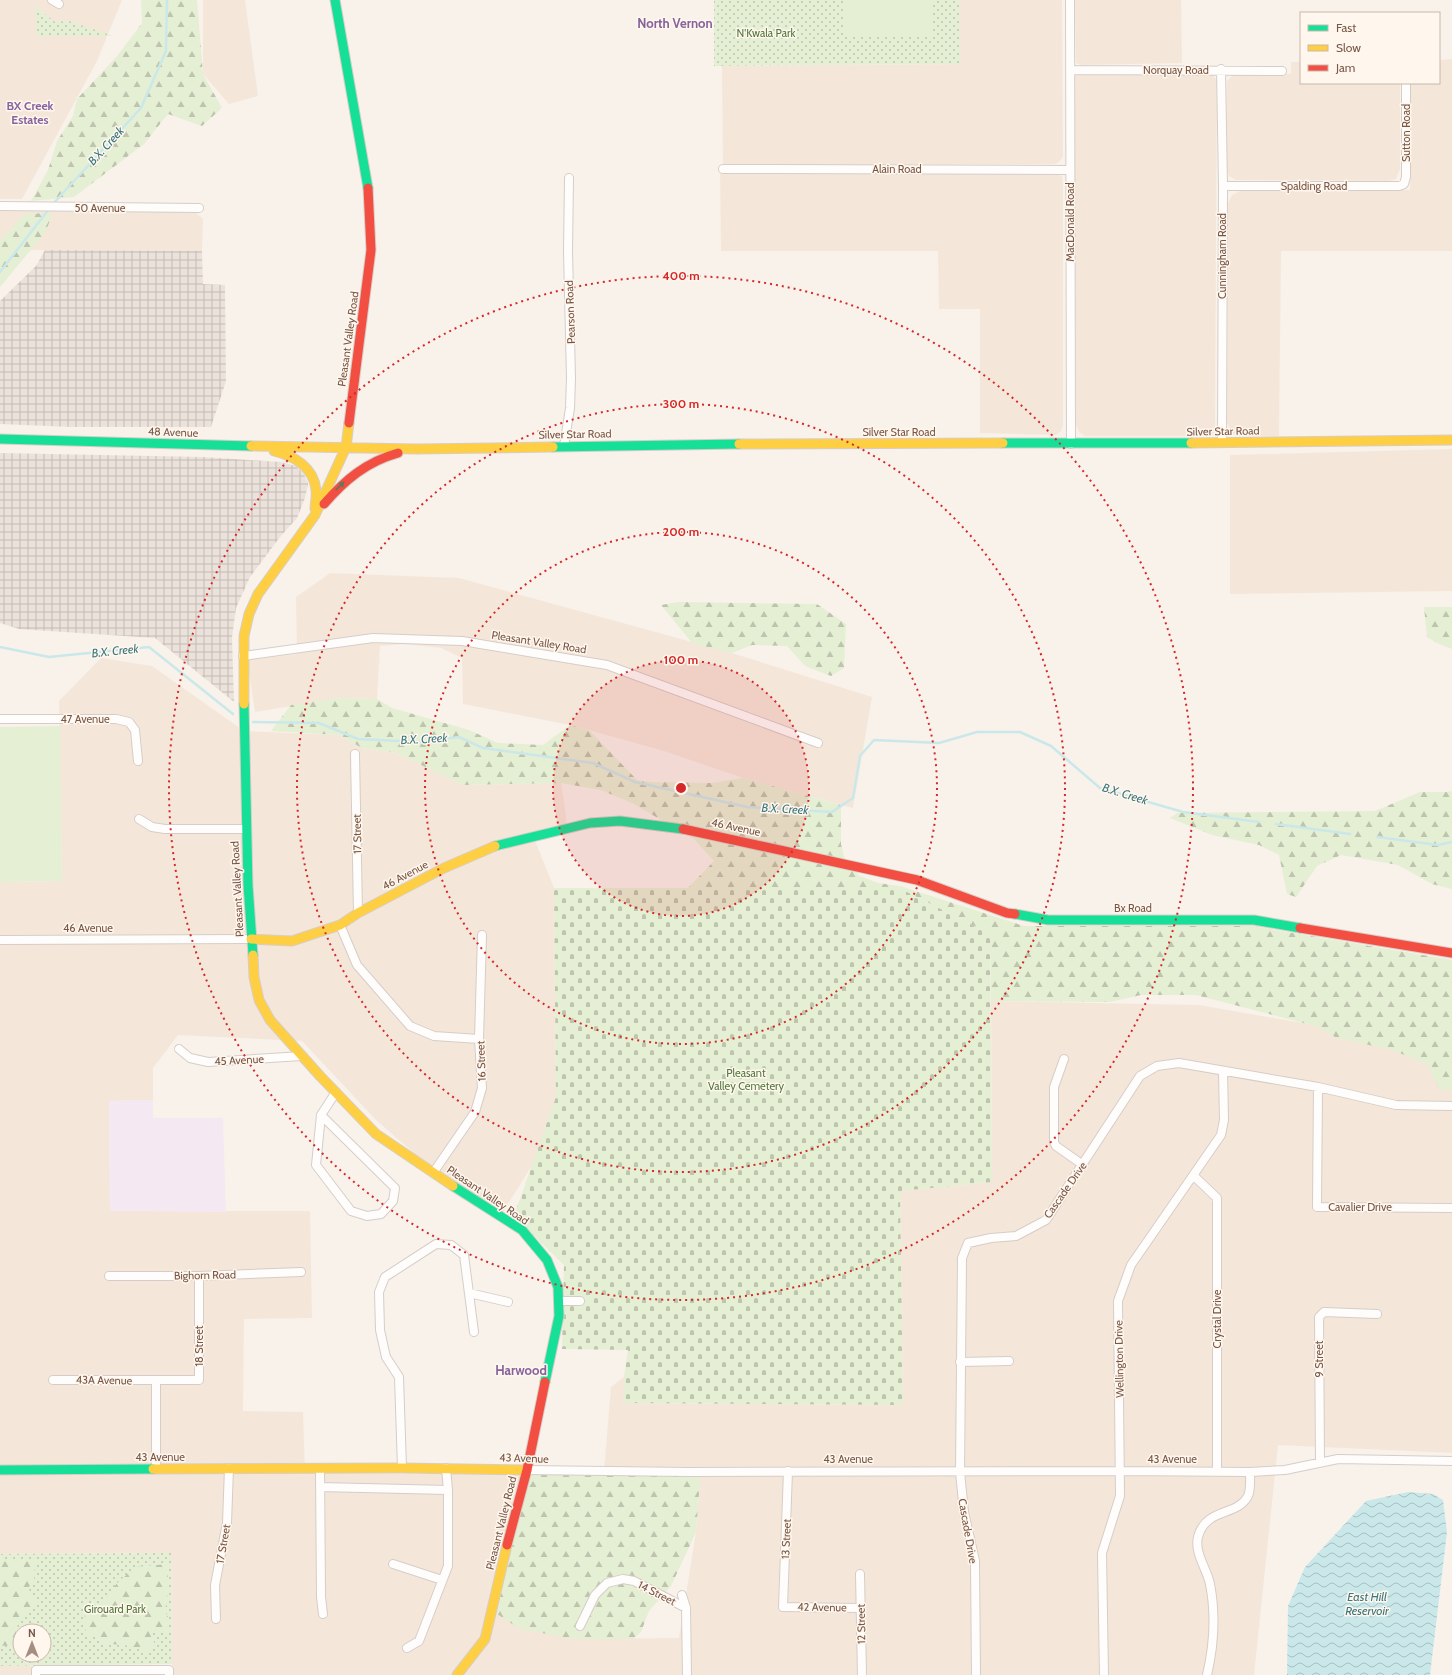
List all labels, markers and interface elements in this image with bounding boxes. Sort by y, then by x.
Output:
legend [1300,12,1440,84]
district label: North Vernon [637,15,713,31]
text: Fast [1336,20,1356,35]
park label: N'Kwala Park [737,26,795,40]
text: Slow [1336,40,1361,55]
text: Jam [1335,60,1355,75]
street label: Norquay Road [1143,63,1209,77]
district label: BX Creek Estates [7,98,54,127]
street label: Sutton Road [1399,104,1413,162]
water label: B.X. Creek [84,123,127,168]
street label: Alain Road [872,162,922,176]
street label: Spalding Road [1281,179,1347,193]
street label: MacDonald Road [1063,182,1077,262]
street label: 50 Avenue [75,201,126,215]
street label: Cunningham Road [1215,213,1229,299]
text: 400 m [662,268,700,283]
street label: Pearson Road [562,280,578,344]
street label: Pleasant Valley Road [334,291,362,387]
text: 300 m [663,396,699,411]
street label: Silver Star Road [1186,423,1260,439]
street label: 48 Avenue [148,424,199,440]
street label: Silver Star Road [862,425,936,439]
street label: Silver Star Road [538,426,612,442]
one-way arrow [335,481,345,491]
text: 200 m [663,524,699,539]
street label: Pleasant Valley Road [491,628,587,656]
water label: B.X. Creek [91,641,140,660]
text: 100 m [664,652,698,667]
street label: 47 Avenue [60,712,110,726]
water label: B.X. Creek [400,730,449,747]
water label: B.X. Creek [1101,779,1151,808]
centre of rings [674,781,688,795]
water label: B.X. Creek [761,800,810,817]
street label: 17 Street [350,814,364,854]
street label: 46 Avenue [710,815,762,839]
street label: Pleasant Valley Road [227,841,247,937]
street label: 46 Avenue [380,857,431,893]
street label: Bx Road [1114,901,1152,915]
street label: 46 Avenue [63,921,113,935]
street label: 16 Street [473,1040,489,1082]
street label: 45 Avenue [214,1052,265,1068]
park label: Pleasant Valley Cemetery [708,1066,785,1093]
street label: Cascade Drive [1040,1159,1090,1221]
street label: Pleasant Valley Road [444,1162,532,1228]
street label: Cavalier Drive [1328,1200,1392,1214]
street label: Bighorn Road [174,1267,236,1283]
street label: Crystal Drive [1210,1289,1224,1348]
street label: Wellington Drive [1111,1320,1127,1398]
street label: 18 Street [192,1325,206,1367]
street label: 9 Street [1312,1340,1326,1378]
district label: Harwood [495,1362,547,1378]
street label: 43A Avenue [76,1373,133,1387]
street label: 43 Avenue [135,1450,185,1464]
street label: 43 Avenue [499,1450,549,1466]
street label: 43 Avenue [823,1452,873,1466]
street label: 43 Avenue [1147,1452,1197,1466]
street label: Pleasant Valley Road [483,1475,519,1571]
street label: Cascade Drive [955,1497,981,1565]
street label: 13 Street [778,1518,794,1559]
street label: 17 Street [213,1523,233,1565]
street label: 14 Street [636,1578,679,1609]
water label: East Hill Reservoir [1345,1589,1390,1618]
street label: 42 Avenue [797,1600,847,1614]
park label: Girouard Park [84,1602,146,1616]
street label: 12 Street [854,1604,868,1644]
north arrow [12,1623,52,1663]
text: N [28,1626,36,1640]

